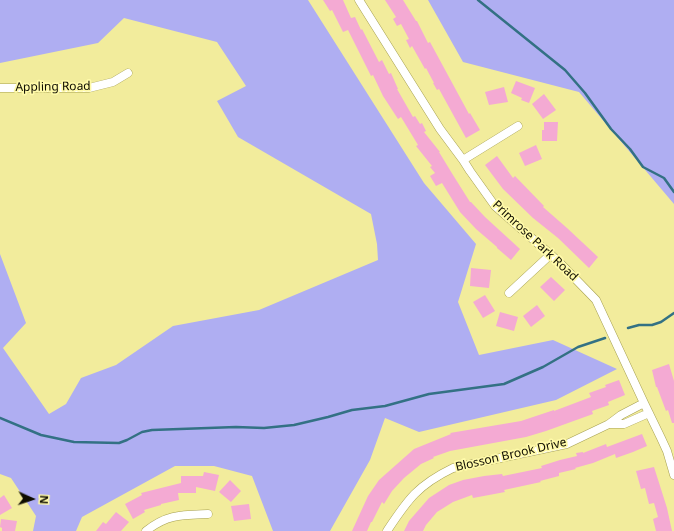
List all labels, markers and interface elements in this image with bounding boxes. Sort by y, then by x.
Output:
street label: Appling Road [15,79,91,95]
street label: Primrose Park Road [489,198,581,284]
street label: Blosson Brook Drive [454,435,568,475]
north arrow [12,479,52,519]
text: N [37,495,52,505]

